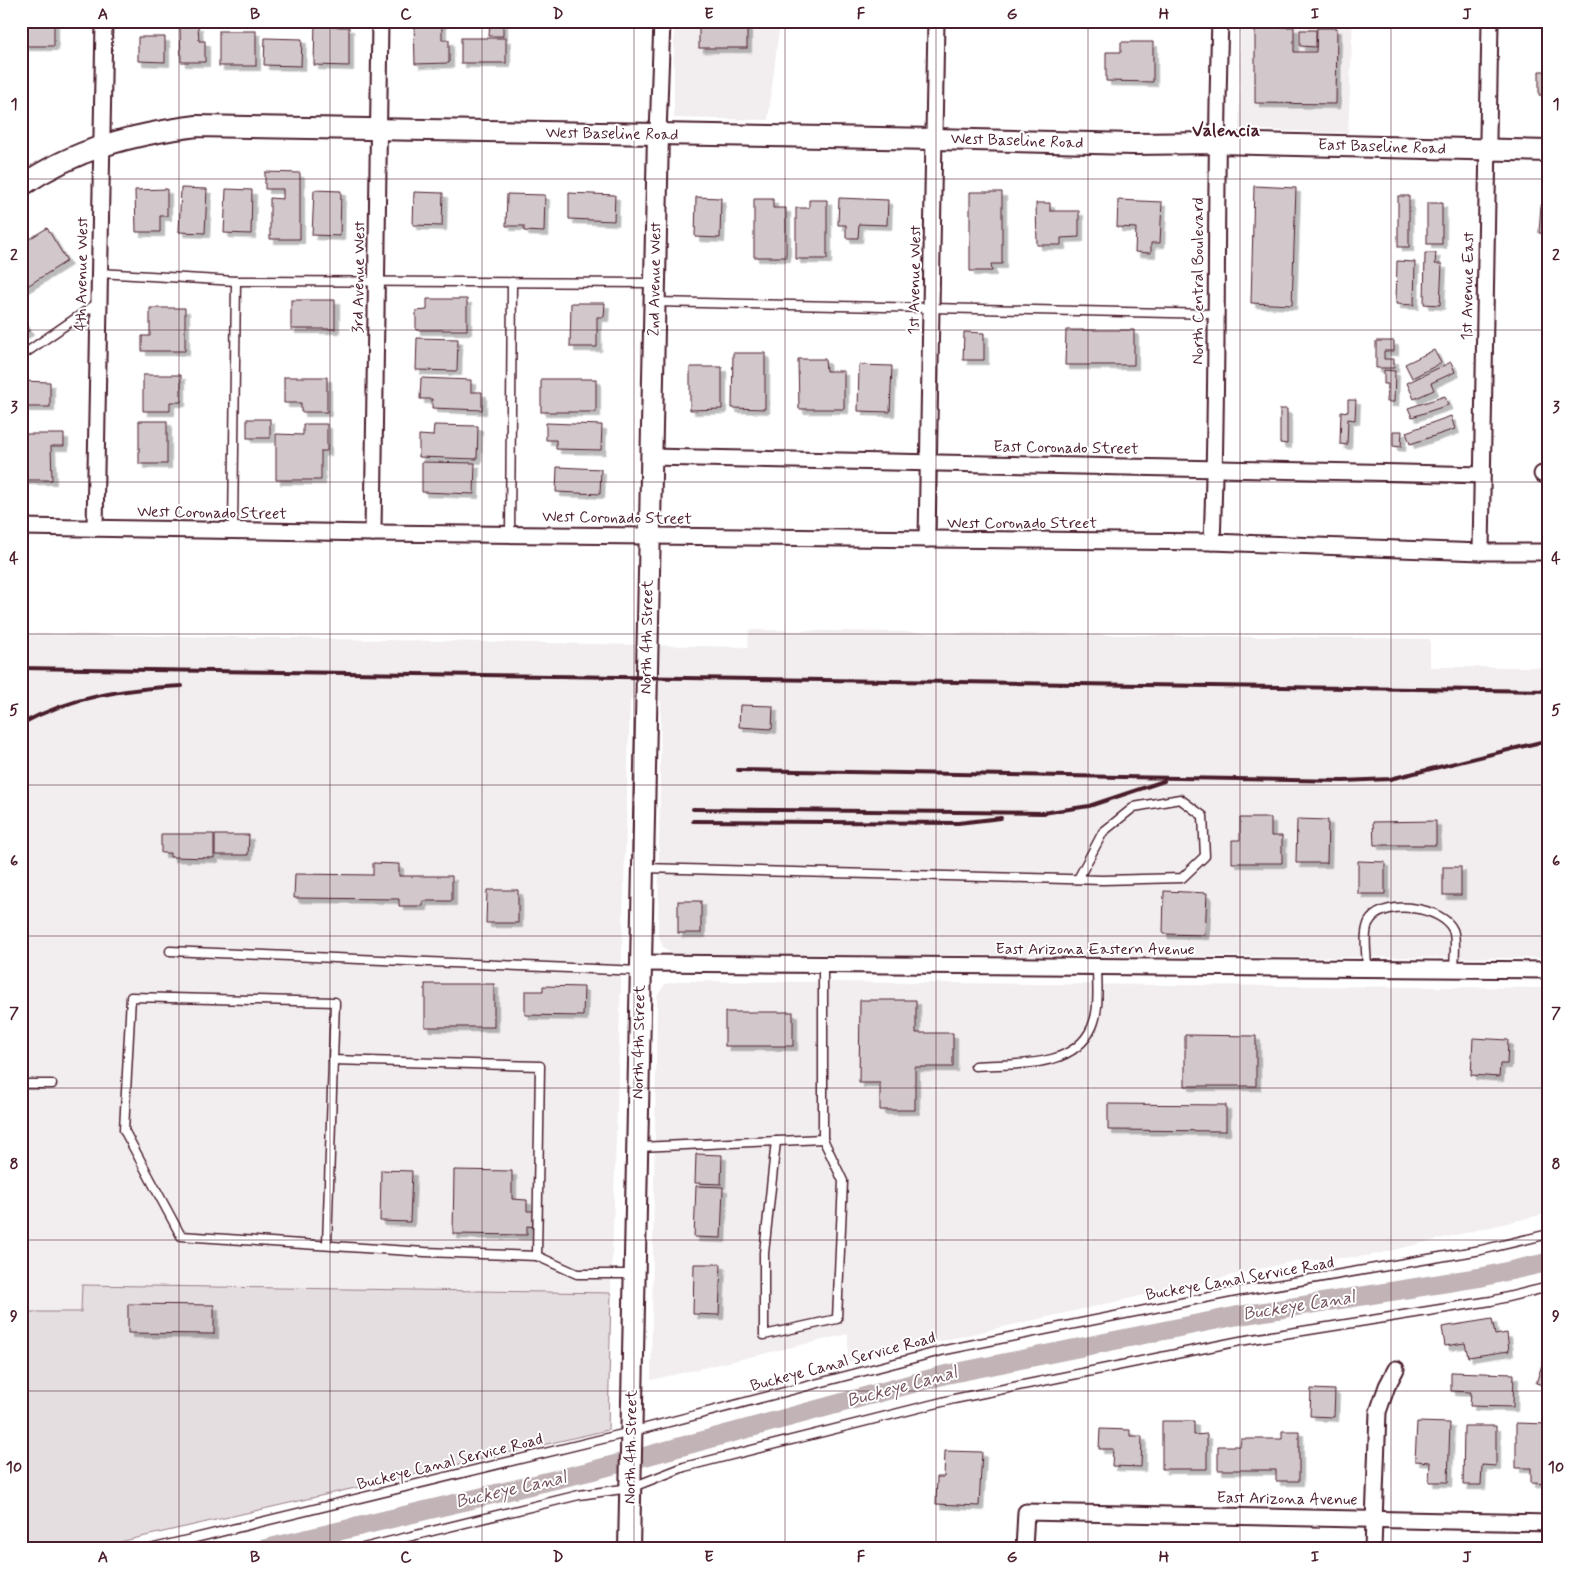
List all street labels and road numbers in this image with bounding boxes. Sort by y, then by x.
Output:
street label: West Baseline Road [545,122,679,146]
street label: West Baseline Road [950,128,1084,154]
street label: East Baseline Road [1318,134,1446,160]
street label: North Central Boulevard [1188,197,1209,365]
street label: 4th Avenue West [71,217,93,331]
street label: 3rd Avenue West [348,221,370,333]
street label: 2nd Avenue West [644,222,666,336]
street label: 1st Avenue West [904,225,926,335]
street label: 1st Avenue East [1457,231,1479,341]
street label: East Coronado Street [993,436,1139,460]
street label: West Coronado Street [137,501,288,525]
street label: West Coronado Street [542,506,693,530]
street label: West Coronado Street [947,513,1097,534]
street label: North 4th Street [636,579,659,694]
street label: East Arizona Eastern Avenue [995,939,1195,960]
street label: North 4th Street [628,984,651,1099]
street label: Buckeye Canal Service Road [1146,1253,1334,1305]
street label: Buckeye Canal Service Road [750,1329,936,1395]
street label: North 4th Street [620,1389,643,1504]
street label: Buckeye Canal Service Road [357,1430,543,1494]
street label: East Arizona Avenue [1216,1487,1358,1511]

